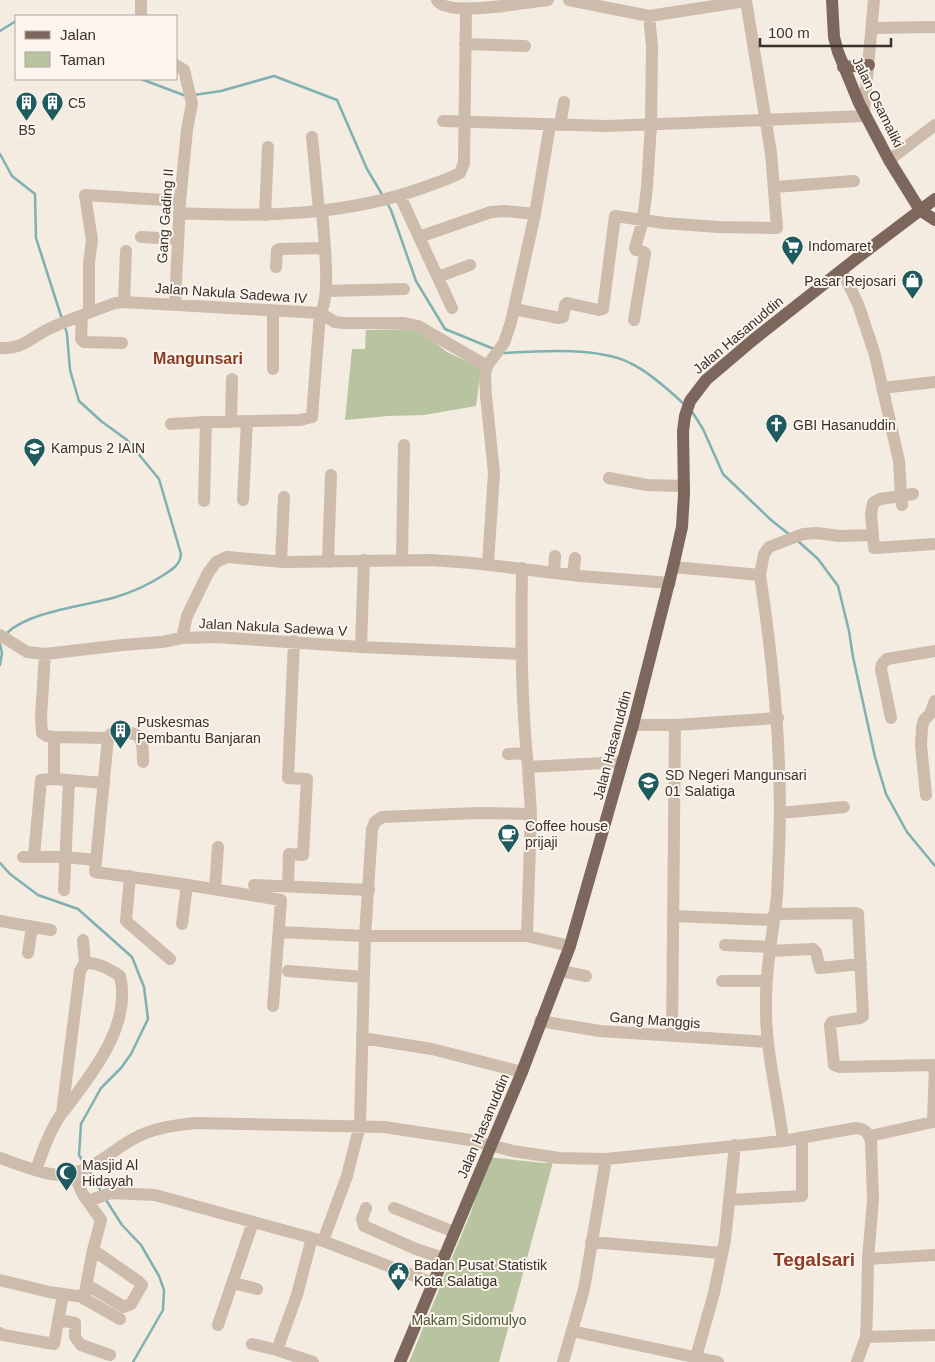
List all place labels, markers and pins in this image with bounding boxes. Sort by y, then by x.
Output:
building icon: B5 [15,90,39,121]
building icon: C5 [40,91,64,122]
place label: C5 [68,95,86,111]
place label: B5 [18,122,36,138]
supermarket icon: Indomaret [780,234,804,265]
place label: Indomaret [808,238,871,254]
shop icon: Pasar Rejosari [900,269,924,300]
place label: Pasar Rejosari [804,273,896,289]
church icon: GBI Hasanuddin [765,413,789,444]
place label: GBI Hasanuddin [793,417,896,433]
school or university icon: Kampus 2 IAIN [23,436,47,467]
place label: Kampus 2 IAIN [51,440,145,456]
place label: Puskesmas Pembantu Banjaran [137,714,261,746]
building icon: Puskesmas Pembantu Banjaran [109,718,133,749]
place label: SD Negeri Mangunsari 01 Salatiga [665,767,807,799]
school or university icon: SD Negeri Mangunsari 01 Salatiga [637,771,661,802]
place label: Coffee house prijaji [525,818,608,850]
cafe icon: Coffee house prijaji [497,822,521,853]
place label: Masjid Al Hidayah [82,1157,138,1189]
mosque icon: Masjid Al Hidayah [54,1161,78,1192]
place label: Badan Pusat Statistik Kota Salatiga [414,1257,548,1289]
public building icon: Badan Pusat Statistik Kota Salatiga [386,1261,410,1292]

